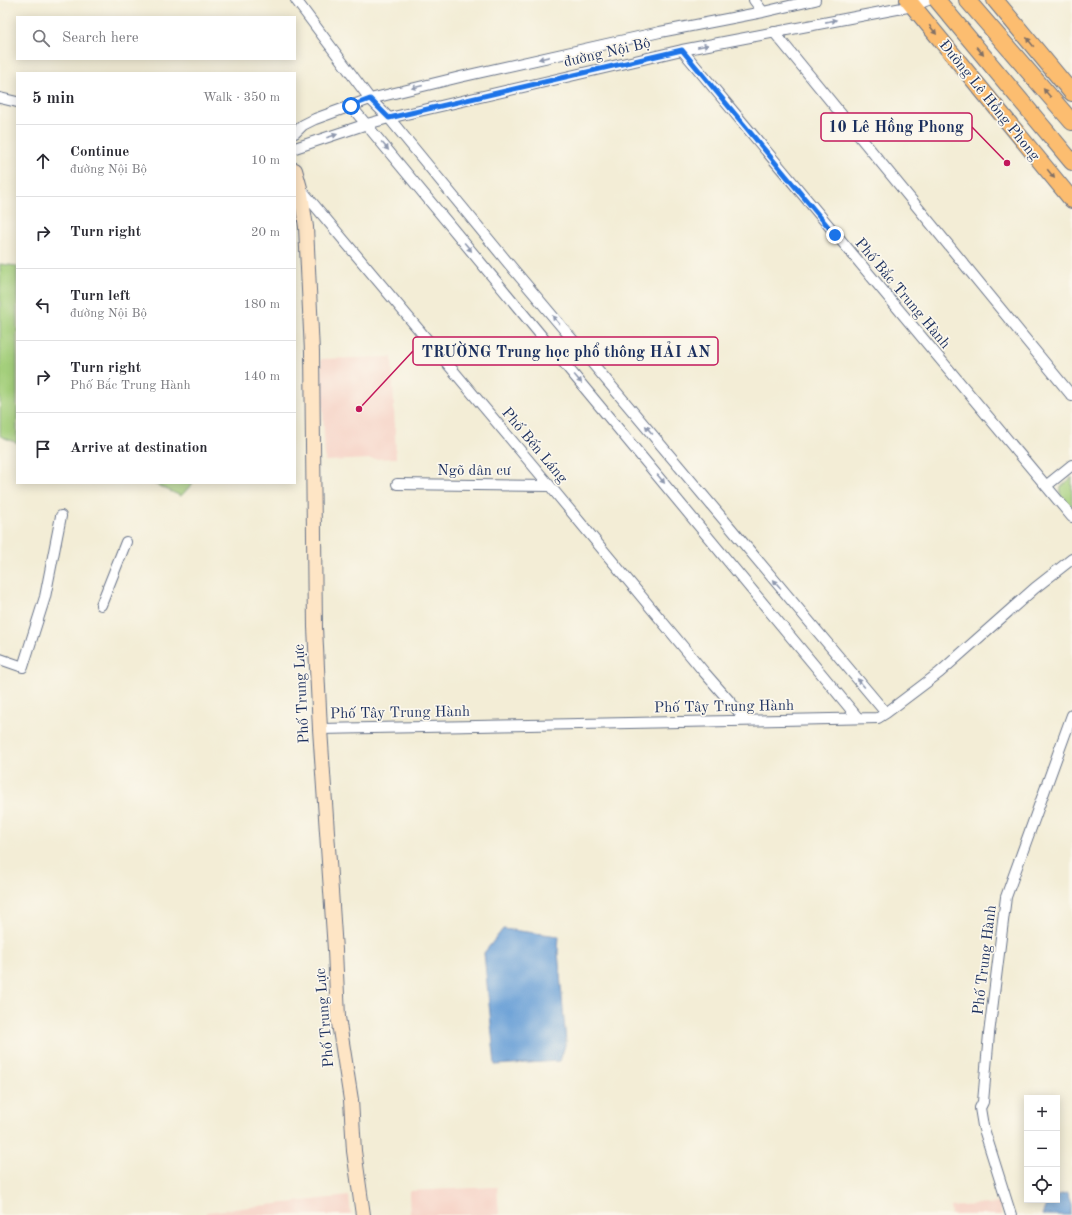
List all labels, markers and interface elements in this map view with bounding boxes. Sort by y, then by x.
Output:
search box [16,16,296,60]
one-way arrow [825,18,837,24]
one-way arrow [928,24,937,35]
icon: search [30,27,52,49]
text: Search here [62,31,139,46]
street label: đường Nội Bộ [562,36,652,71]
one-way arrow [1025,36,1034,47]
street label: Đường Lê Hồng Phong [936,37,1043,164]
one-way arrow [697,43,709,49]
one-way arrow [975,46,984,57]
one-way arrow [538,55,550,61]
one-way arrow [411,85,424,91]
one-way arrow [1042,87,1051,98]
text: 5 min [32,90,75,107]
text: Walk · 350 m [203,91,280,104]
route start [342,97,360,115]
callout: 10 Lê Hồng Phong [821,113,972,141]
text: 10 Lê Hồng Phong [828,117,964,136]
one-way arrow [326,132,338,138]
one-way arrow [381,141,390,152]
text: Continue [70,145,129,160]
icon: ahead [32,150,54,172]
text: 10 m [251,154,280,167]
text: đường Nội Bộ [70,163,147,176]
one-way arrow [1046,168,1055,179]
icon: right [32,222,54,244]
text: Turn right [70,225,141,240]
text: 20 m [251,226,280,239]
route end [826,226,844,244]
street label: Phố Bắc Trung Hành [851,235,954,352]
one-way arrow [464,241,473,252]
text: Turn left [70,289,130,304]
icon: left [32,294,54,316]
text: 180 m [243,298,280,311]
text: đường Nội Bộ [70,307,147,320]
one-way arrow [551,315,560,326]
callout: TRƯỜNG Trung học phổ thông HẢI AN [413,337,718,365]
text: TRƯỜNG Trung học phổ thông HẢI AN [422,341,711,361]
text: Turn right [70,361,141,376]
icon: right [32,366,54,388]
text: 140 m [243,370,280,383]
one-way arrow [573,374,582,384]
text: Phố Bắc Trung Hành [70,379,191,392]
street label: Phố Bến Láng [498,405,570,486]
one-way arrow [644,425,653,436]
icon: arrive [32,438,54,460]
text: Arrive at destination [70,441,208,456]
street label: Ngõ dân cư [437,464,512,479]
one-way arrow [656,474,665,485]
one-way arrow [773,578,782,589]
street label: Phố Trung Lực [291,643,313,744]
one-way arrow [857,678,866,688]
street label: Phố Tây Trung Hành [654,698,794,716]
street label: Phố Tây Trung Hành [330,704,470,722]
street label: Phố Trung Hành [970,904,1000,1016]
street label: Phố Trung Lực [313,967,337,1068]
map controls [1024,1095,1060,1203]
button: + [1024,1095,1060,1131]
button: − [1024,1131,1060,1167]
button: locate [1024,1167,1060,1203]

